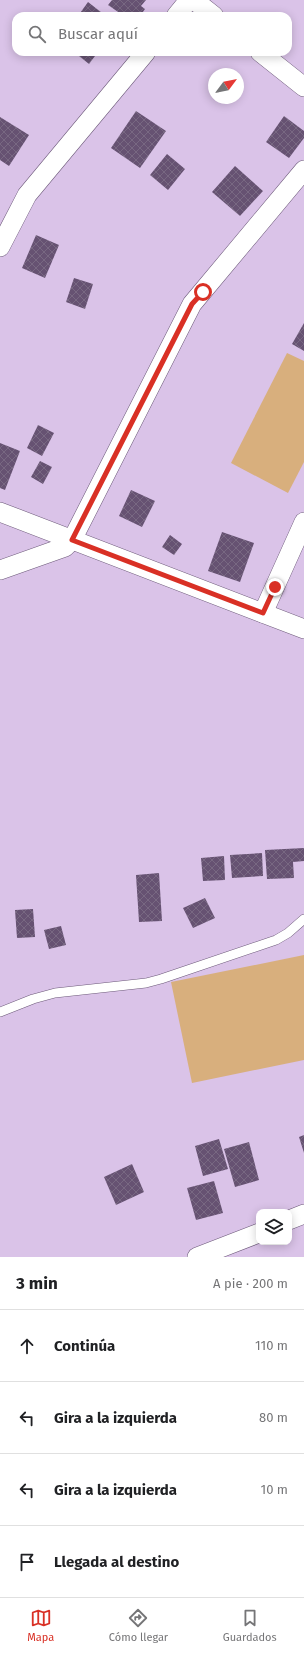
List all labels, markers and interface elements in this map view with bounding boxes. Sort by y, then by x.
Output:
search box [12,12,292,56]
icon: search [26,23,48,45]
text: Buscar aquí [58,25,138,43]
north arrow [208,68,244,104]
route start [194,283,212,301]
route end [266,578,284,596]
map controls [256,1209,292,1245]
button: layers [256,1209,292,1245]
text: 3 min [16,1273,58,1294]
text: A pie · 200 m [213,1276,288,1291]
icon: ahead [16,1335,38,1357]
text: Continúa [54,1337,115,1355]
text: 110 m [255,1338,288,1353]
icon: left [16,1407,38,1429]
text: Gira a la izquierda [54,1409,177,1427]
text: 80 m [259,1410,288,1425]
icon: left [16,1479,38,1501]
text: Gira a la izquierda [54,1481,177,1499]
text: 10 m [261,1482,288,1497]
icon: arrive [16,1551,38,1573]
text: Llegada al destino [54,1553,179,1571]
tab: Mapa [27,1607,54,1644]
tab: Cómo llegar [109,1607,168,1644]
tab: Guardados [223,1607,277,1644]

